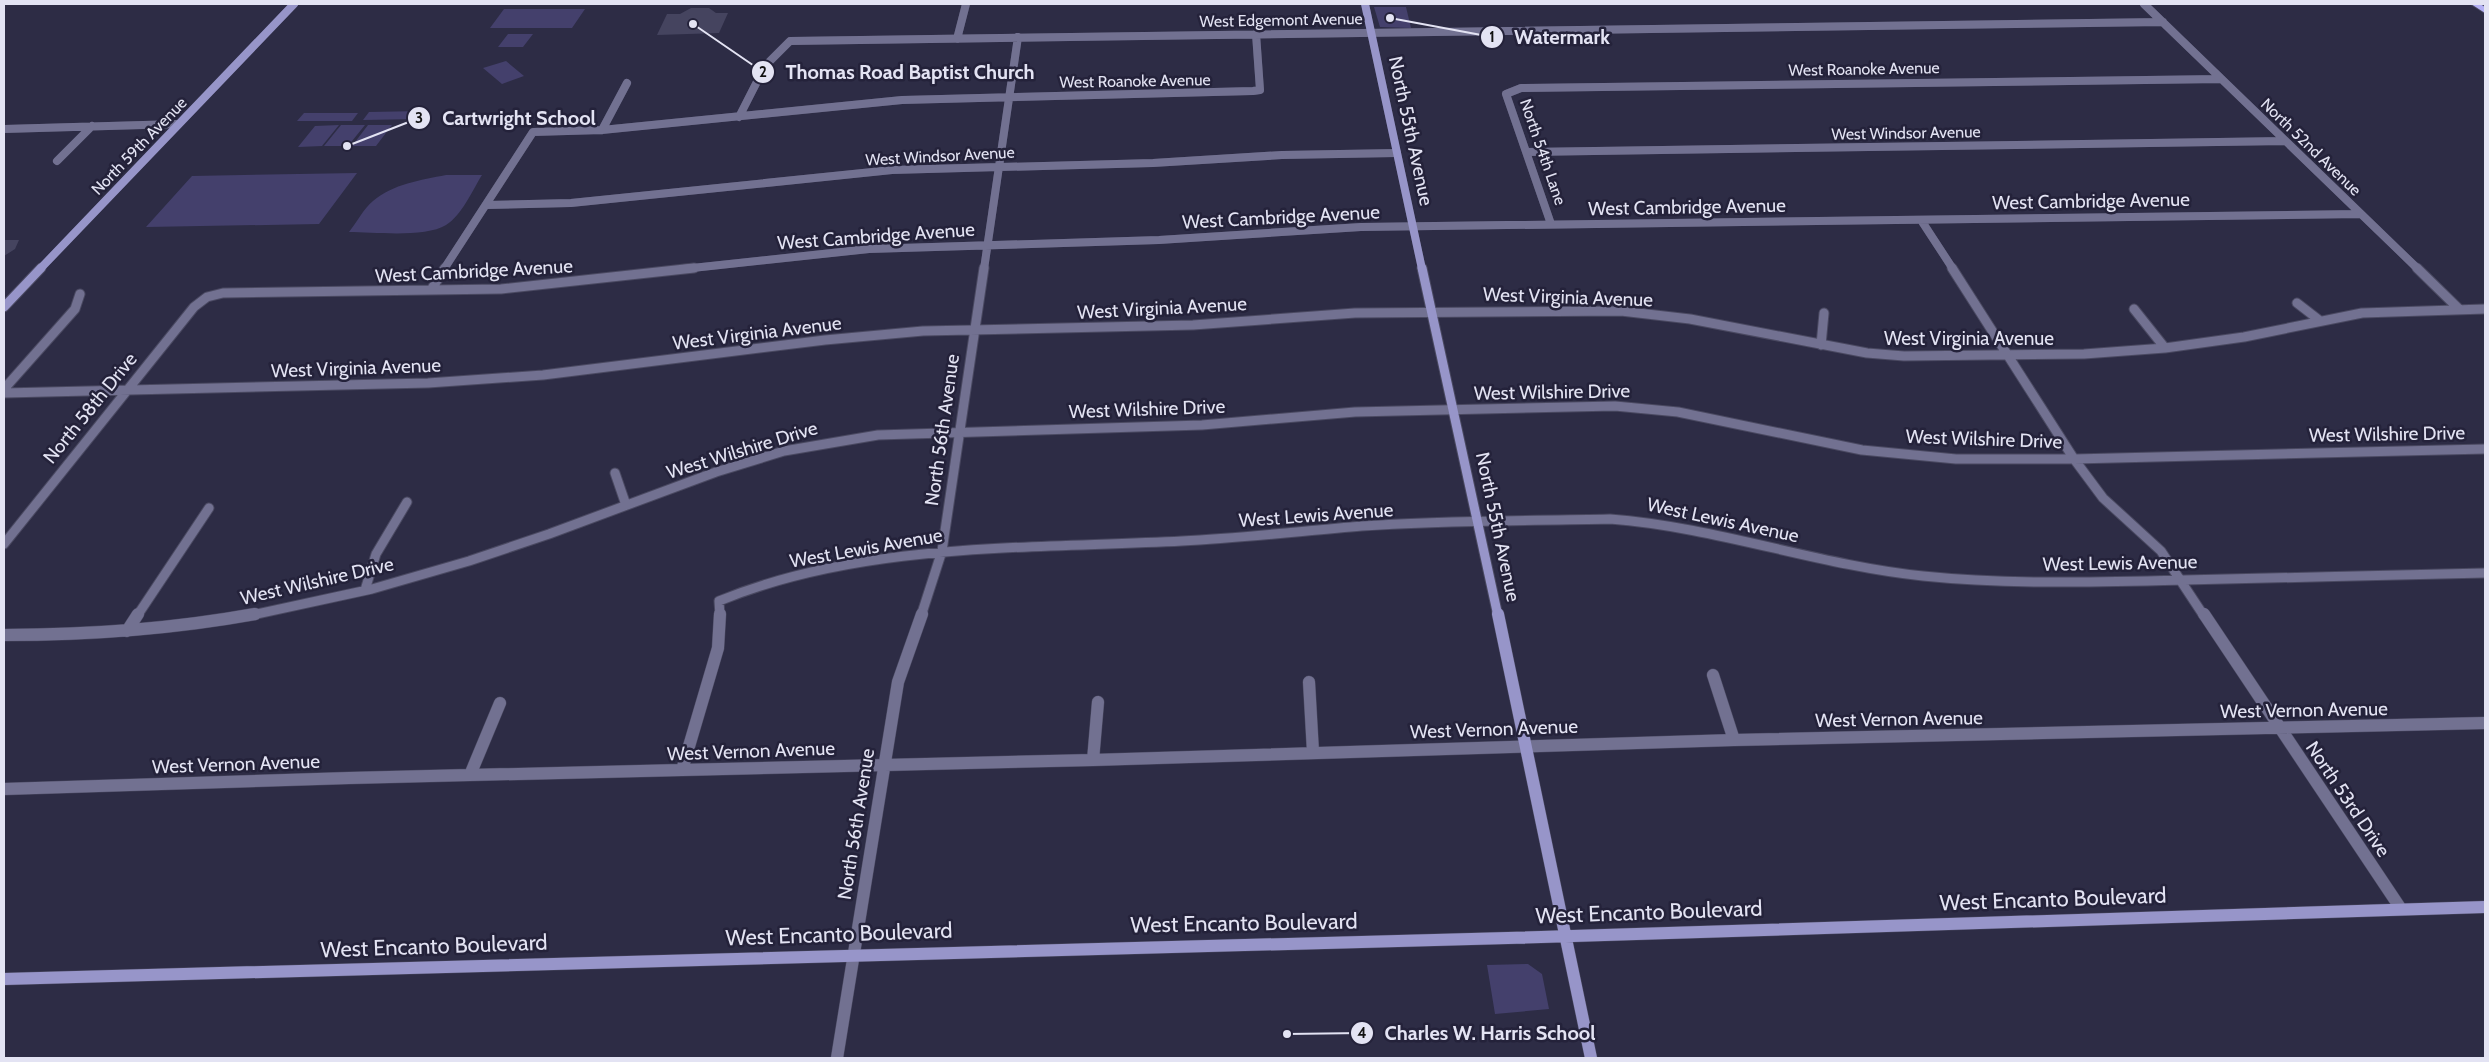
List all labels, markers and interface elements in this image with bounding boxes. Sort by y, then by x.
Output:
street label: West Edgemont Avenue [1199,9,1363,31]
callout: Watermark [1480,19,1620,54]
text: Watermark [1514,25,1610,49]
text: 1 [1489,28,1495,46]
street label: North 55th Avenue [1384,54,1438,208]
callout: Thomas Road Baptist Church [750,55,1044,90]
street label: West Roanoke Avenue [1788,58,1940,80]
text: Thomas Road Baptist Church [785,60,1035,84]
text: 2 [759,63,767,81]
street label: West Roanoke Avenue [1059,70,1211,92]
street label: North 59th Avenue [87,93,191,199]
street label: North 52nd Avenue [2257,94,2365,200]
street label: North 54th Lane [1516,96,1570,208]
callout: Cartwright School [407,101,605,136]
text: Cartwright School [442,106,596,130]
text: 3 [415,109,423,127]
street label: West Windsor Avenue [1831,122,1981,144]
street label: West Windsor Avenue [865,143,1015,169]
street label: West Cambridge Avenue [1992,188,2190,214]
street label: West Cambridge Avenue [1588,194,1786,220]
street label: West Cambridge Avenue [1182,200,1381,234]
street label: West Cambridge Avenue [777,218,976,254]
street label: West Cambridge Avenue [375,254,574,288]
street label: West Virginia Avenue [1483,283,1654,311]
street label: West Virginia Avenue [1077,292,1248,324]
street label: West Virginia Avenue [671,311,843,355]
street label: West Virginia Avenue [1884,327,2054,350]
street label: North 58th Drive [38,348,142,468]
street label: North 56th Avenue [920,352,964,507]
street label: West Virginia Avenue [271,354,442,382]
street label: West Wilshire Drive [1474,379,1631,405]
street label: West Wilshire Drive [1068,395,1226,423]
street label: West Wilshire Drive [664,416,820,484]
street label: West Wilshire Drive [2309,421,2466,447]
street label: West Wilshire Drive [1905,425,2063,453]
street label: North 55th Avenue [1471,450,1525,604]
street label: West Lewis Avenue [1645,493,1801,547]
street label: West Lewis Avenue [1238,498,1394,532]
street label: West Lewis Avenue [788,523,944,573]
street label: West Lewis Avenue [2042,550,2198,576]
street label: West Wilshire Drive [238,552,396,610]
street label: West Vernon Avenue [2220,697,2388,723]
street label: West Vernon Avenue [1815,706,1983,732]
street label: West Vernon Avenue [1410,715,1579,743]
street label: West Vernon Avenue [667,737,836,765]
street label: North 53rd Drive [2301,737,2395,861]
street label: North 56th Avenue [833,746,879,901]
street label: West Vernon Avenue [152,750,321,778]
street label: West Encanto Boulevard [1939,882,2167,916]
street label: West Encanto Boulevard [1535,895,1763,929]
street label: West Encanto Boulevard [1130,908,1358,938]
street label: West Encanto Boulevard [725,917,953,951]
street label: West Encanto Boulevard [320,929,548,963]
callout: Charles W. Harris School [1350,1016,1606,1051]
text: Charles W. Harris School [1385,1021,1595,1045]
text: 4 [1357,1024,1367,1042]

